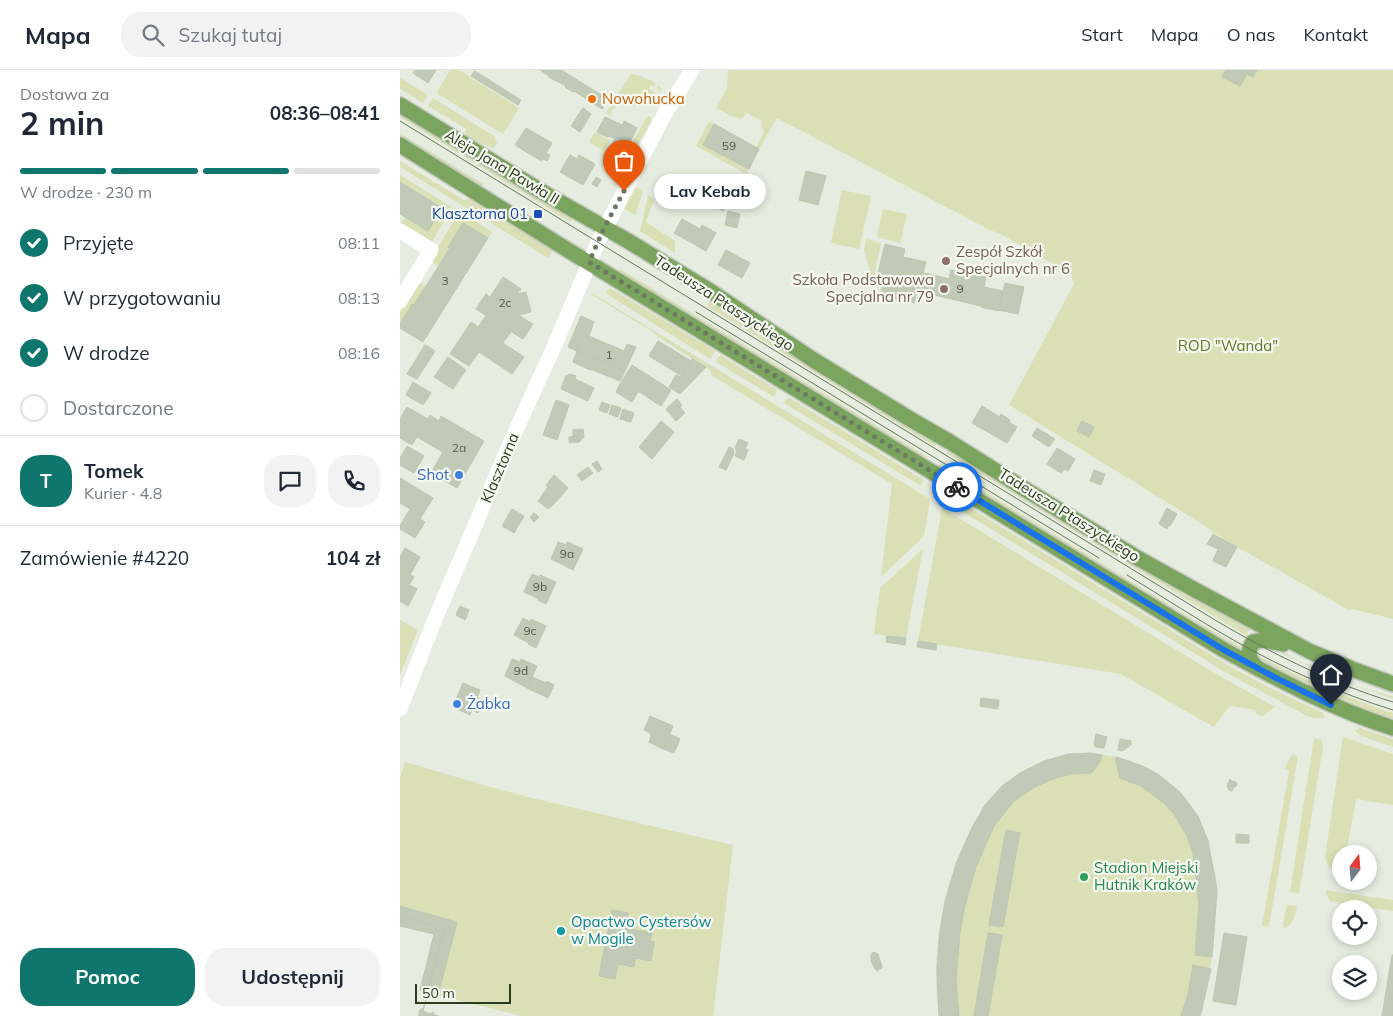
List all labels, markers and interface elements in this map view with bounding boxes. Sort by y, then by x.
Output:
search box [121,12,471,57]
text: Mapa [25,20,91,50]
icon: search [139,21,167,49]
text: Szukaj tutaj [179,23,282,47]
text: Start [1081,23,1123,46]
text: Mapa [1151,23,1199,46]
text: O nas [1227,23,1276,46]
text: Kontakt [1304,23,1368,46]
text: Dostawa za [20,84,109,104]
place label: Nowohucka [602,89,685,108]
marker: Nowohucka [586,93,598,105]
text: 08:36–08:41 [270,101,380,125]
text: 2 min [20,103,104,143]
street label: Aleja Jana Pawła II [441,125,563,208]
house number: 59 [722,138,736,153]
pin [603,140,645,191]
icon: bag [610,147,638,175]
callout: Lav Kebab [654,174,766,208]
text: Lav Kebab [670,181,750,201]
text: W drodze · 230 m [20,182,152,202]
place label: Klasztorna 01 [432,204,528,223]
marker: Klasztorna 01 [532,208,544,220]
icon: check [20,229,48,257]
text: Przyjęte [63,231,134,255]
text: 08:11 [338,233,380,253]
place label: Zespół Szkół Specjalnych nr 6 [956,242,1070,278]
street label: Tadeusza Ptaszyckiego [651,250,798,355]
marker: Zespół Szkół Specjalnych nr 6 [940,255,952,267]
place label: Szkoła Podstawowa Specjalna nr 79 [792,270,934,306]
house number: 3 [441,273,449,288]
house number: 9 [956,281,964,296]
marker: Szkoła Podstawowa Specjalna nr 79 [938,283,950,295]
icon: check [20,284,48,312]
text: W przygotowaniu [63,286,221,310]
text: 08:13 [338,288,380,308]
house number: 2c [498,295,512,310]
park label: ROD "Wanda" [1178,336,1278,355]
icon: check [20,339,48,367]
text: W drodze [63,341,150,365]
text: 08:16 [338,343,380,363]
house number: 1 [605,347,613,362]
text: Dostarczone [63,396,174,420]
street label: Klasztorna [476,430,523,506]
house number: 2a [452,440,466,455]
button: chat [264,455,316,507]
button: phone [328,455,380,507]
text: Tomek [84,459,144,483]
courier [932,462,982,512]
street label: Tadeusza Ptaszyckiego [995,464,1143,566]
place label: Shot [417,465,449,484]
text: T [40,469,52,493]
marker: Shot [453,469,465,481]
icon: bike [943,473,971,501]
text: Kurier · 4.8 [84,483,162,503]
text: Zamówienie #4220 [20,546,189,570]
text: 104 zł [326,546,380,570]
house number: 9a [560,546,574,561]
house number: 9b [533,579,547,594]
house number: 9c [523,623,537,638]
pin [1310,654,1352,705]
icon: home [1317,661,1345,689]
house number: 9d [514,663,528,678]
place label: Żabka [467,694,510,713]
marker: Żabka [451,698,463,710]
north arrow [1332,845,1378,890]
map controls [1332,845,1377,1000]
place label: Stadion Miejski Hutnik Kraków [1094,858,1198,894]
marker: Stadion Miejski Hutnik Kraków [1078,871,1090,883]
button: locate [1332,900,1377,945]
place label: Opactwo Cystersów w Mogile [571,912,712,948]
marker: Opactwo Cystersów w Mogile [555,925,567,937]
button: Pomoc [20,948,195,1006]
button: Udostępnij [205,948,380,1006]
button: layers [1332,955,1377,1000]
scale bar [415,981,511,1004]
text: 50 m [422,984,455,1002]

